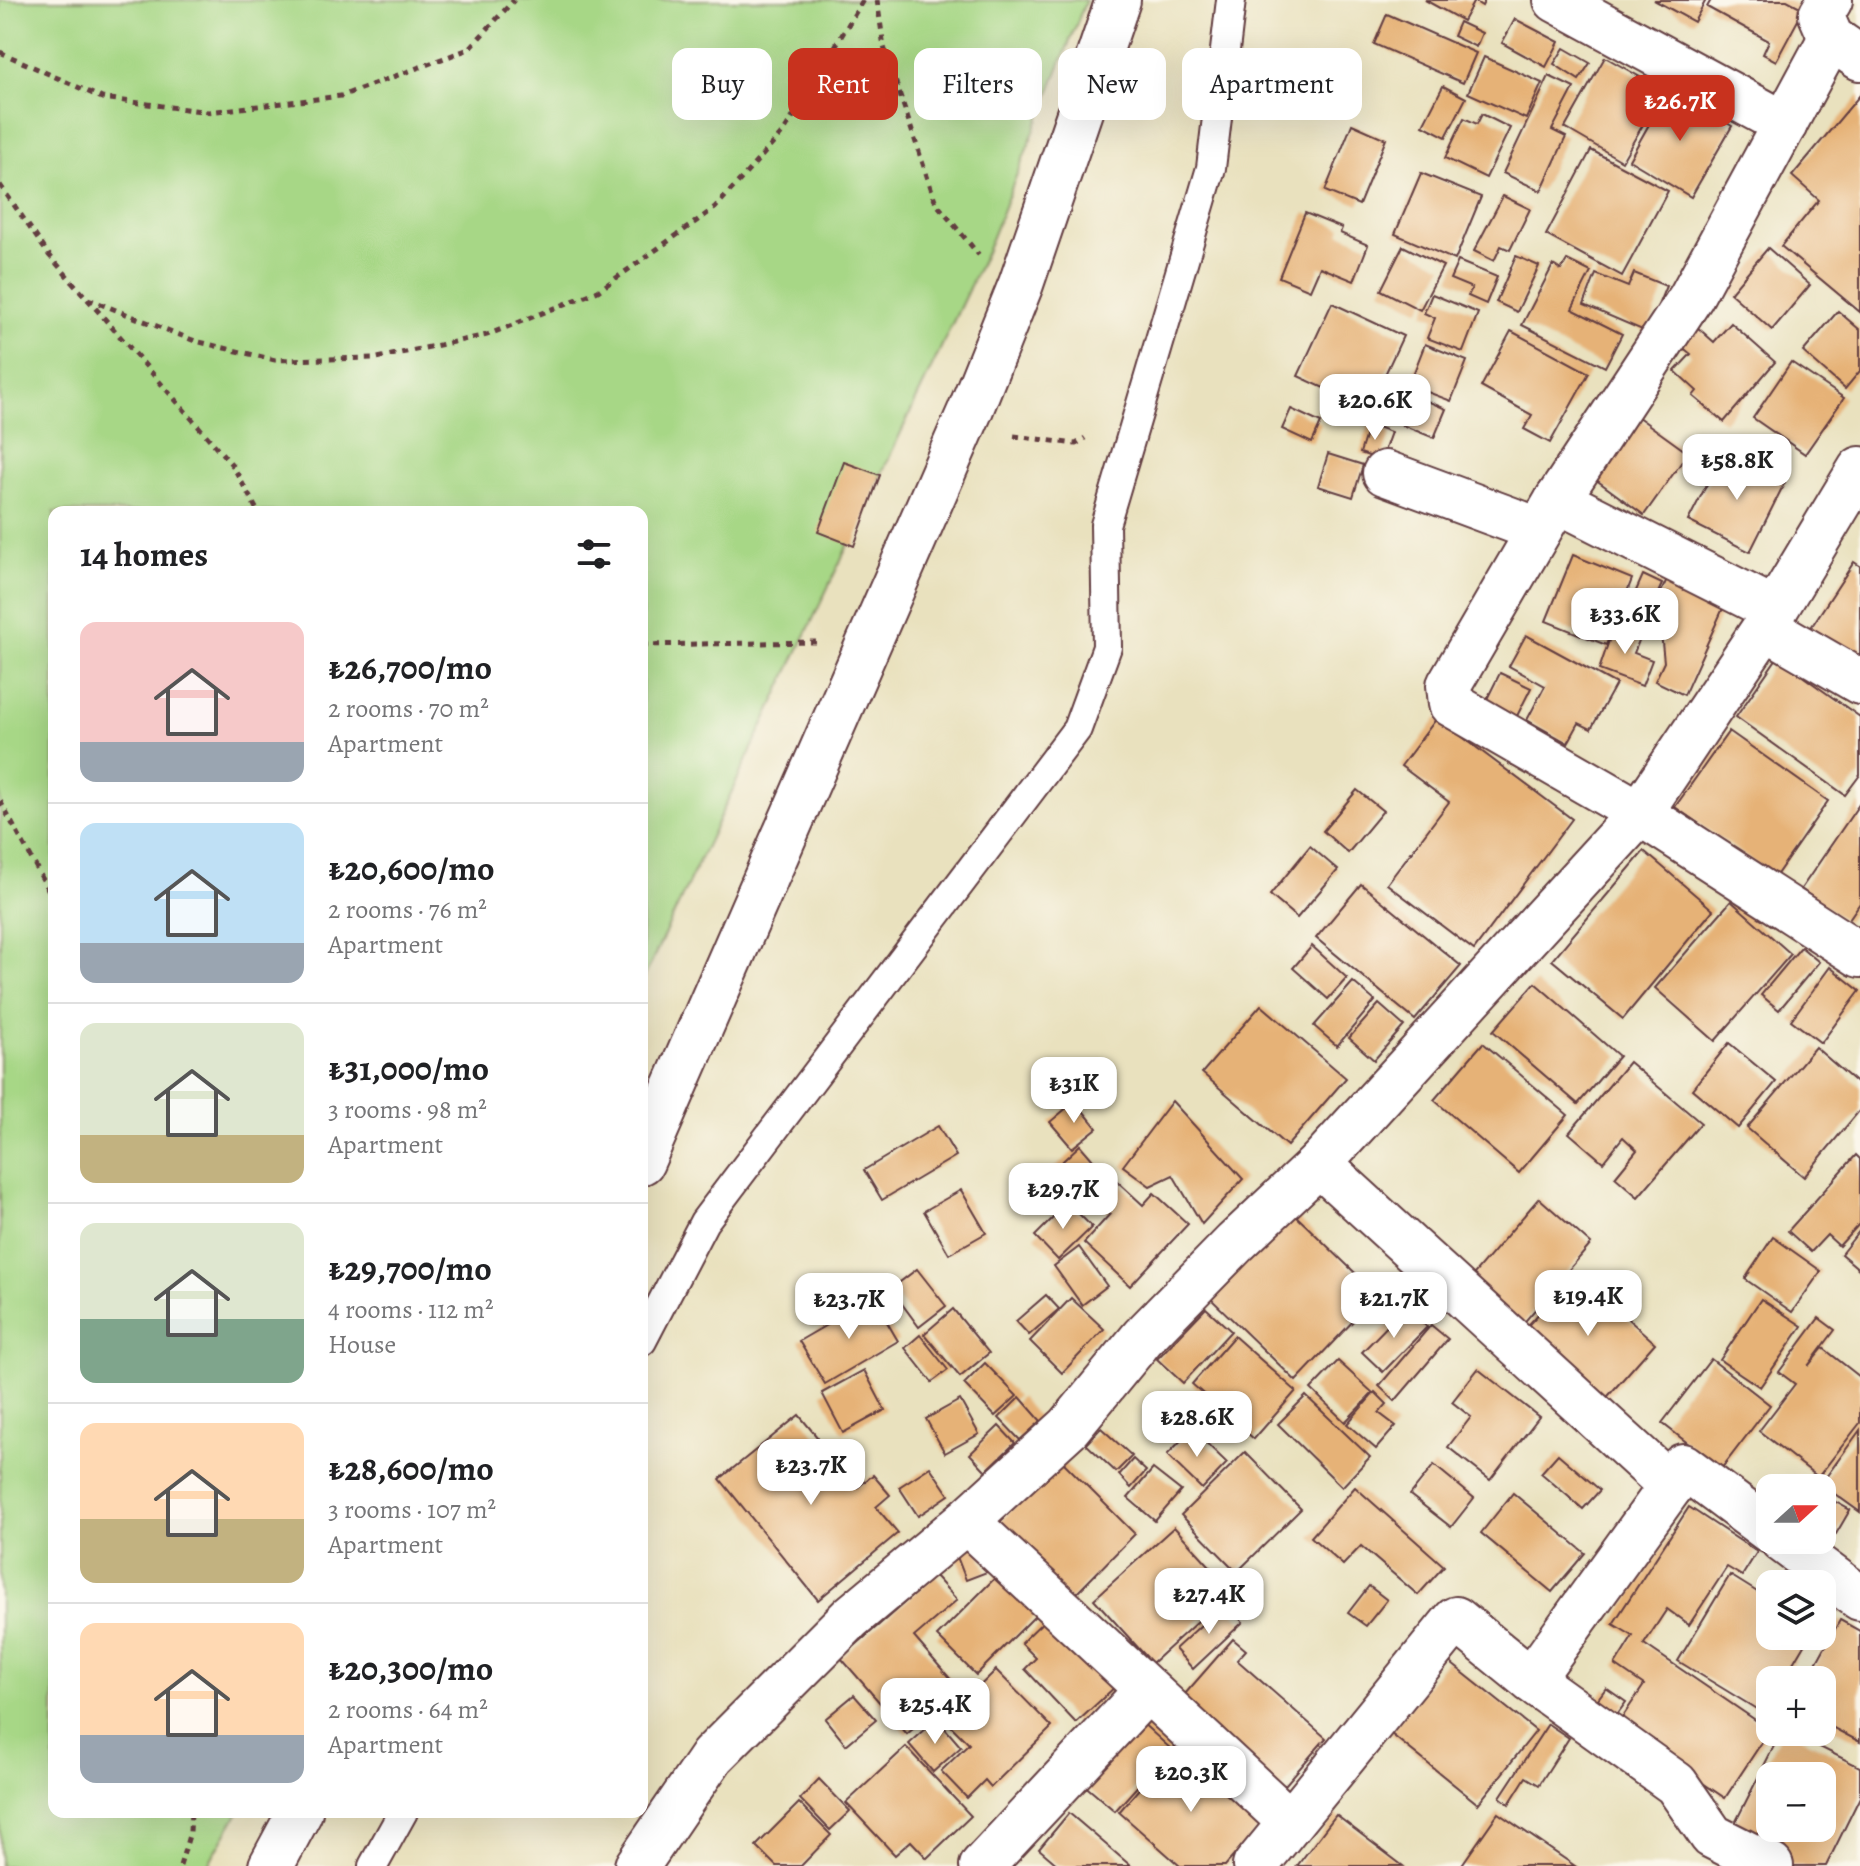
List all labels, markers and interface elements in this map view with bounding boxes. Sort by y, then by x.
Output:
chip: Buy [672,48,772,120]
chip: Rent [788,48,898,120]
chip: Filters [914,48,1042,120]
chip: New [1058,48,1166,120]
chip: Apartment [1182,48,1362,120]
pin: ₺26.7K [1615,75,1745,143]
text: ₺26.7K [1644,83,1716,118]
pin: ₺20.6K [1310,374,1440,442]
text: ₺20.6K [1338,382,1412,417]
pin: ₺58.8K [1672,434,1802,502]
text: ₺58.8K [1701,442,1773,477]
text: 14 homes [80,531,208,578]
icon: filters [572,532,616,576]
pin: ₺33.6K [1560,588,1690,656]
text: ₺33.6K [1589,596,1661,631]
text: ₺26,700/mo [328,644,492,691]
icon: home [144,654,240,750]
text: 2 rooms · 70 m² [328,691,489,726]
text: Apartment [328,726,443,761]
text: ₺20,600/mo [328,845,495,892]
icon: home [144,855,240,951]
text: 2 rooms · 76 m² [328,892,487,927]
text: Apartment [328,927,443,962]
text: ₺31,000/mo [328,1045,489,1092]
icon: home [144,1055,240,1151]
pin: ₺31K [1027,1057,1121,1125]
text: ₺31K [1049,1065,1099,1100]
text: 3 rooms · 98 m² [328,1092,487,1127]
text: Apartment [328,1127,443,1162]
pin: ₺29.7K [998,1163,1128,1231]
text: ₺29.7K [1027,1171,1099,1206]
text: ₺29,700/mo [328,1245,492,1292]
icon: home [144,1255,240,1351]
pin: ₺19.4K [1523,1270,1653,1338]
pin: ₺21.7K [1329,1272,1459,1340]
pin: ₺23.7K [784,1273,914,1341]
text: ₺19.4K [1553,1278,1623,1313]
text: ₺21.7K [1359,1280,1429,1315]
text: ₺23.7K [813,1281,885,1316]
text: 4 rooms · 112 m² [328,1292,494,1327]
text: House [328,1327,396,1362]
pin: ₺28.6K [1132,1391,1262,1459]
text: ₺28.6K [1160,1399,1234,1434]
pin: ₺23.7K [746,1439,876,1507]
text: ₺28,600/mo [328,1445,494,1492]
text: ₺23.7K [775,1447,847,1482]
icon: home [144,1455,240,1551]
north arrow [1756,1474,1836,1554]
map controls [1756,1474,1836,1842]
text: 3 rooms · 107 m² [328,1492,496,1527]
text: Apartment [328,1527,443,1562]
pin: ₺27.4K [1144,1568,1274,1636]
button: layers [1756,1570,1836,1650]
text: ₺27.4K [1173,1576,1245,1611]
text: ₺20,300/mo [328,1645,493,1692]
icon: home [144,1655,240,1751]
button: + [1756,1666,1836,1746]
pin: ₺25.4K [870,1678,1000,1746]
text: ₺25.4K [899,1686,971,1721]
text: 2 rooms · 64 m² [328,1692,488,1727]
text: Apartment [328,1727,443,1762]
pin: ₺20.3K [1126,1746,1256,1814]
text: ₺20.3K [1154,1754,1228,1789]
button: − [1756,1762,1836,1842]

